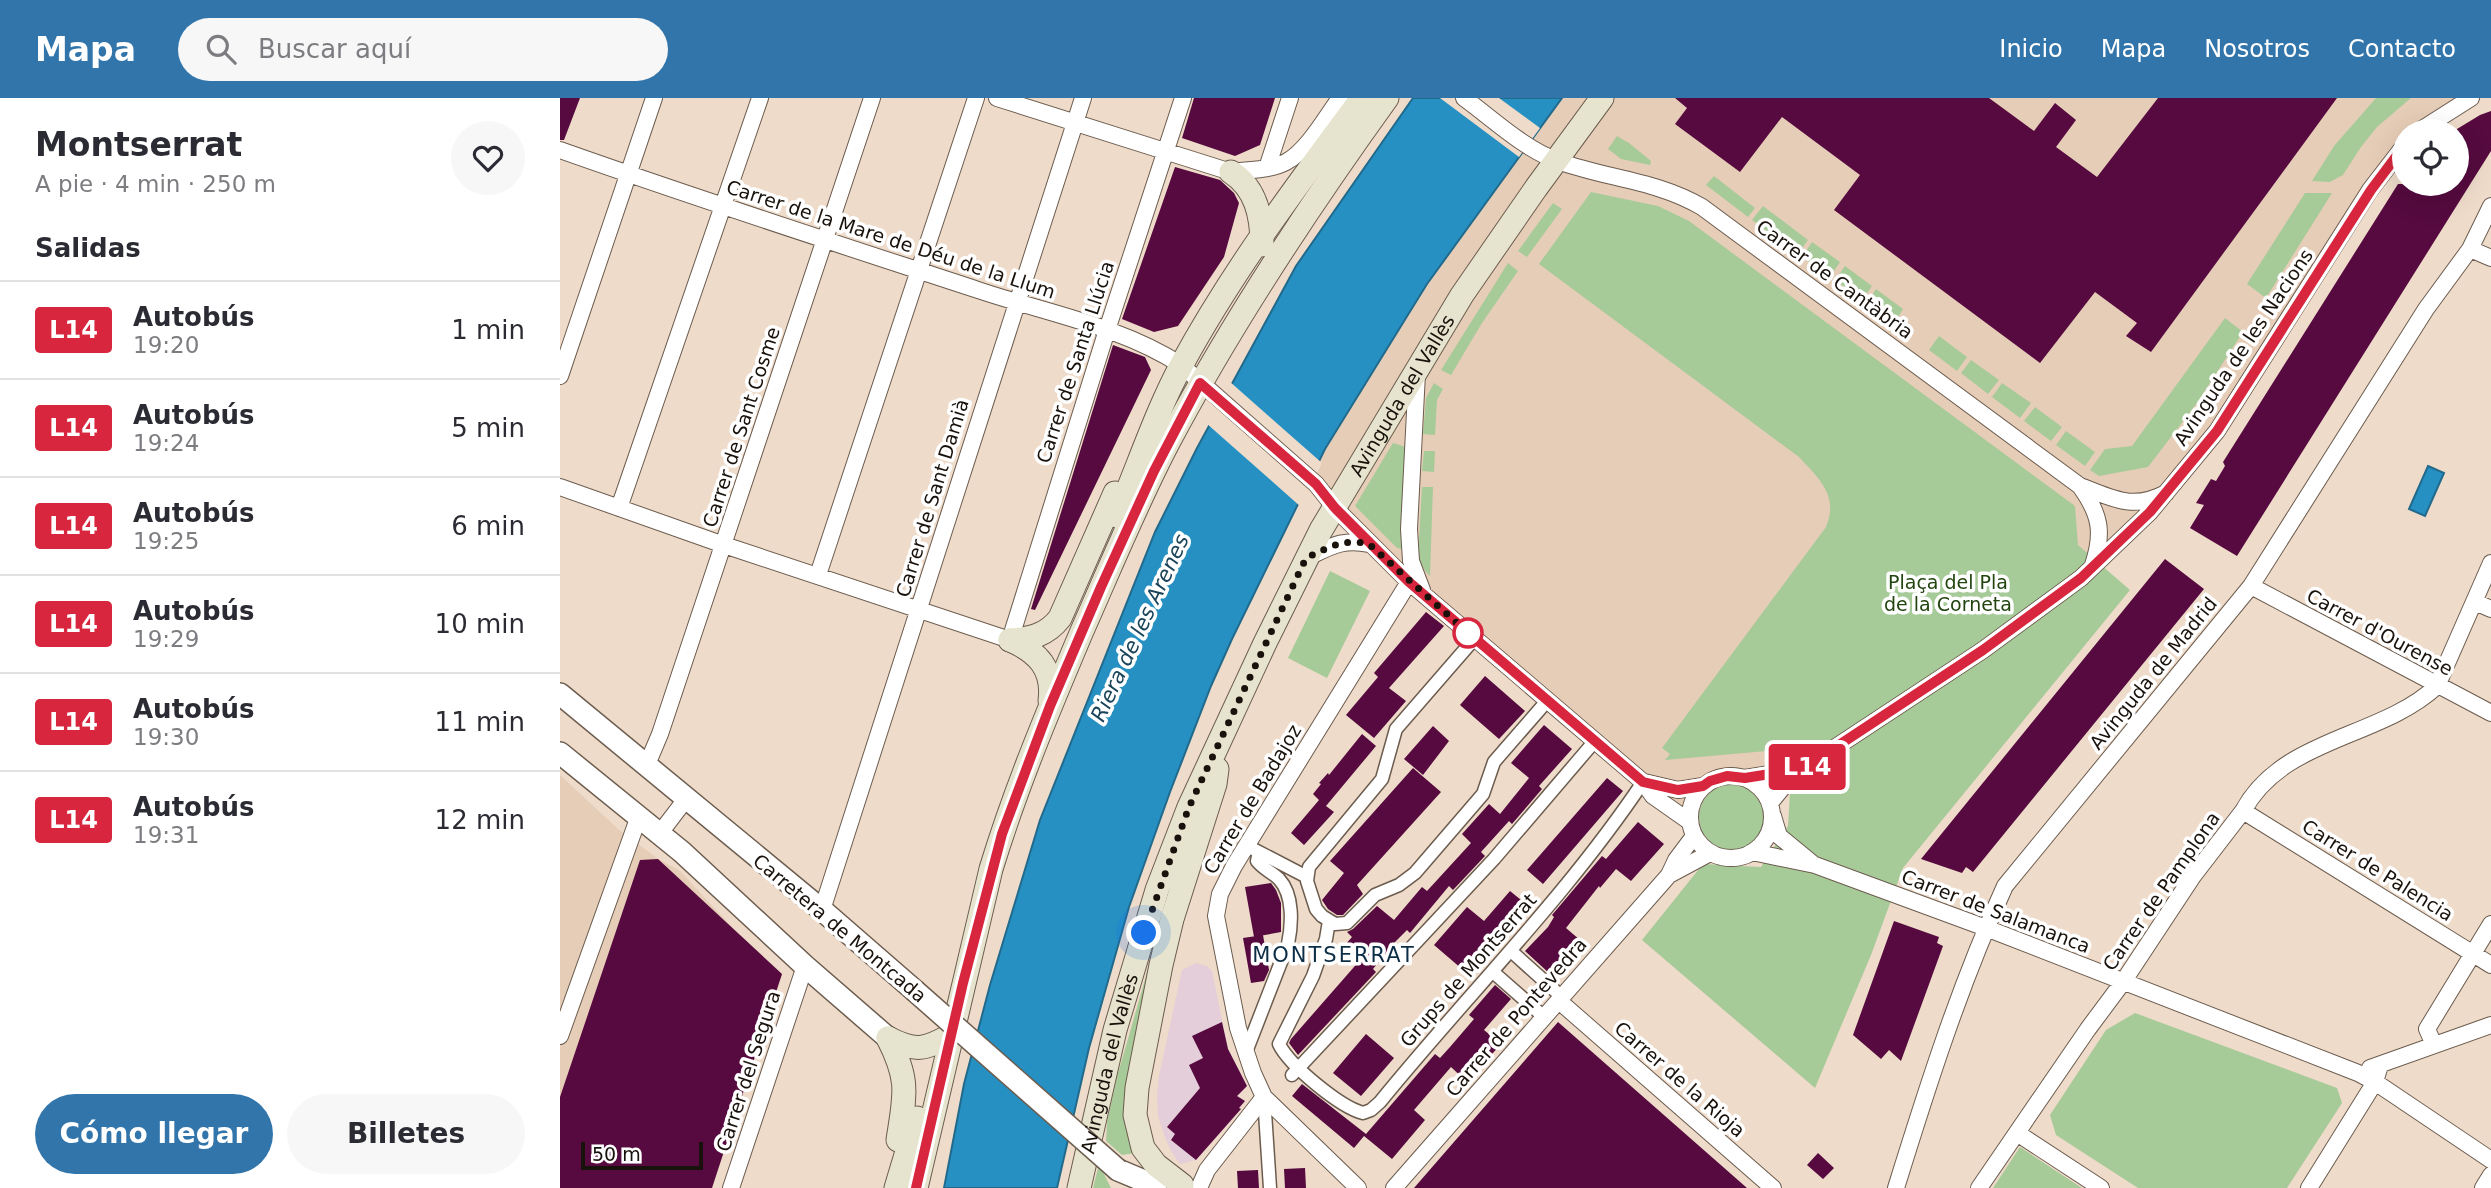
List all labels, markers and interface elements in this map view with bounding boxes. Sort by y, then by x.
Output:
search box [178,18,668,81]
text: Mapa [35,30,136,69]
icon: search [202,30,240,68]
text: Buscar aquí [258,34,411,64]
text: Inicio [1999,35,2063,63]
text: Mapa [2101,35,2166,63]
text: Nosotros [2204,35,2310,63]
text: Contacto [2348,35,2456,63]
map controls [2392,119,2469,196]
button: locate [2392,119,2469,196]
button: heart [451,121,525,195]
text: Montserrat [35,125,242,164]
text: A pie · 4 min · 250 m [35,171,276,197]
street label: Carrer de la Mare de Déu de la Llum [724,175,1058,303]
street label: Carrer de Cantàbria [1753,215,1917,343]
text: Salidas [35,233,141,263]
street label: Avinguda de les Nacions [2169,245,2317,449]
street label: Carrer de Santa Llúcia [1032,258,1118,466]
text: Autobús [133,302,255,332]
street label: Avinguda del Vallès [1345,311,1459,480]
text: 1 min [451,315,525,345]
text: L14 [49,316,98,344]
street label: Carrer de Sant Cosme [698,324,784,530]
text: 19:20 [133,332,199,358]
street label: Carrer de Sant Damià [891,396,973,600]
text: Autobús [133,400,255,430]
text: 5 min [451,413,525,443]
text: L14 [49,414,98,442]
text: 19:24 [133,430,199,456]
text: Autobús [133,498,255,528]
text: 6 min [451,511,525,541]
text: L14 [49,512,98,540]
text: 19:25 [133,528,199,554]
water label: Riera de les Arenes [1086,530,1194,725]
park label: Plaça del Pla de la Corneta [1884,571,2012,615]
street label: Carrer d'Ourense [2303,584,2457,680]
street label: Avinguda de Madrid [2085,593,2221,753]
text: Autobús [133,596,255,626]
text: 10 min [435,609,525,639]
text: L14 [49,610,98,638]
unlabelled marker [1453,618,1483,648]
text: 19:29 [133,626,199,652]
text: Autobús [133,694,255,724]
text: 11 min [435,707,525,737]
text: L14 [49,708,98,736]
street label: Carrer de Badajoz [1199,720,1305,878]
text: 19:30 [133,724,199,750]
line badge: L14 [1767,744,1847,790]
text: L14 [1783,753,1831,781]
text: Autobús [133,792,255,822]
text: 12 min [435,805,525,835]
text: L14 [49,806,98,834]
street label: Carrer de Pamplona [2098,807,2224,975]
street label: Carrer de Palencia [2298,815,2458,925]
text: 19:31 [133,822,199,848]
street label: Carretera de Montcada [749,849,931,1007]
street label: Carrer de Salamanca [1899,865,2093,957]
street label: Grups de Montserrat [1395,889,1541,1051]
your location [1126,915,1161,950]
street label: Carrer de Pontevedra [1441,933,1591,1101]
district label: MONTSERRAT [1252,943,1416,967]
street label: Avinguda del Vallès [1076,971,1142,1156]
street label: Carrer del Segura [712,988,784,1154]
street label: Carrer de la Rioja [1610,1017,1750,1141]
button: Cómo llegar [35,1094,273,1174]
button: Billetes [287,1094,525,1174]
scale bar [581,1139,704,1171]
text: 50 m [592,1143,641,1165]

